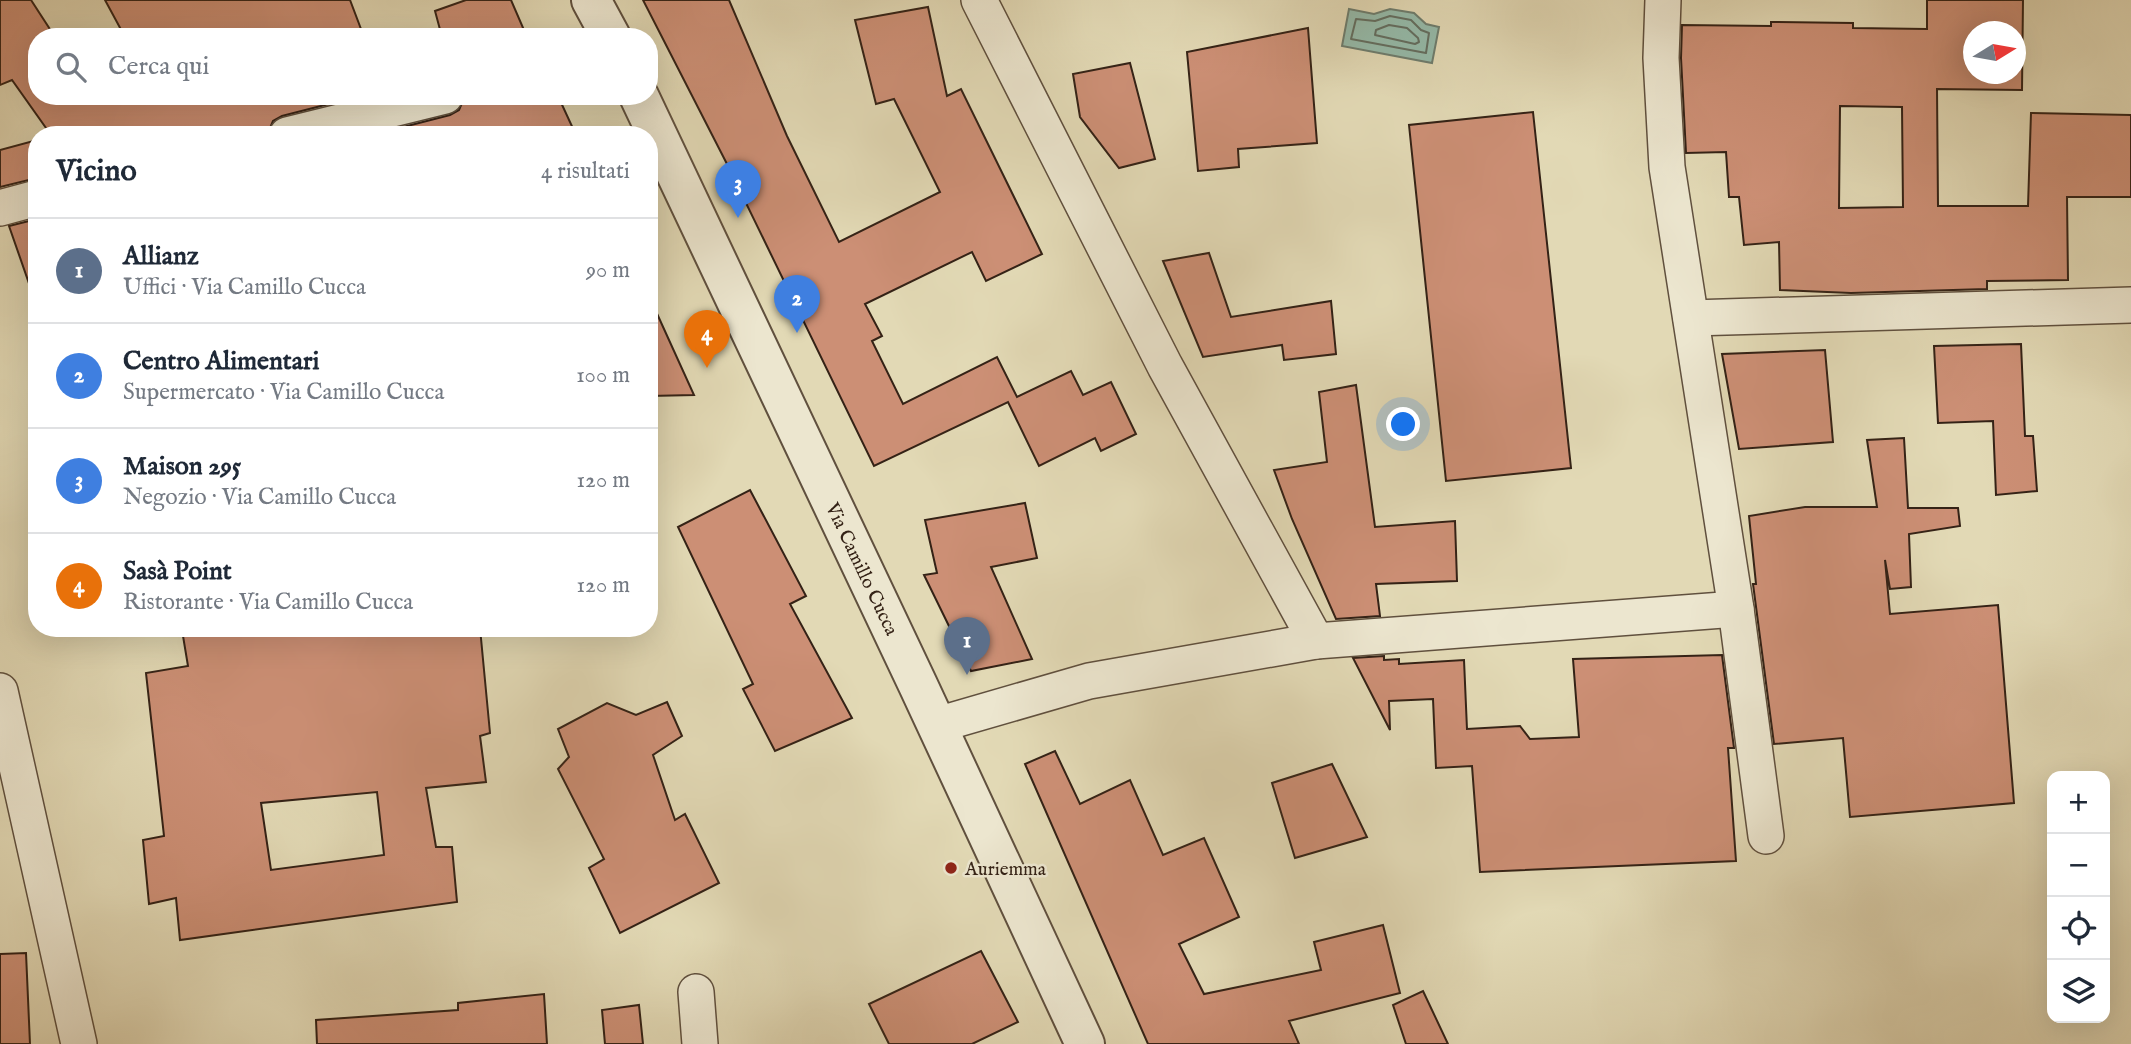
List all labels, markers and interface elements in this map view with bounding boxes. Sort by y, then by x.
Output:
north arrow [1963,21,2026,84]
search box [28,28,658,105]
icon: search [52,48,90,86]
text: Cerca qui [108,50,209,83]
text: Vicino [56,153,137,191]
text: 4 risultati [541,157,630,186]
pin: 3 [715,160,761,218]
text: Allianz [123,240,199,273]
text: 1 [75,256,83,285]
text: 90 m [586,256,630,285]
text: Uffici · Via Camillo Cucca [123,273,366,302]
pin: 2 [774,275,820,333]
pin: 4 [684,310,730,368]
text: Centro Alimentari [123,345,319,378]
text: 2 [74,361,84,390]
text: 100 m [576,361,630,390]
text: Supermercato · Via Camillo Cucca [123,378,444,407]
your location [1386,407,1420,441]
text: Maison 295 [123,450,241,483]
text: 3 [75,466,83,495]
text: 120 m [577,466,630,495]
text: Negozio · Via Camillo Cucca [123,483,396,512]
street label: Via Camillo Cucca [819,498,903,641]
text: Sasà Point [123,555,232,588]
text: 4 [73,571,85,600]
text: 120 m [577,571,630,600]
text: Ristorante · Via Camillo Cucca [123,588,413,617]
pin: 1 [944,617,990,675]
map controls [2047,771,2110,1023]
button: + [2047,771,2110,834]
button: − [2047,834,2110,897]
place label: Auriemma [964,858,1047,882]
marker: Auriemma [943,860,959,876]
button: locate [2047,897,2110,960]
button: layers [2047,960,2110,1023]

